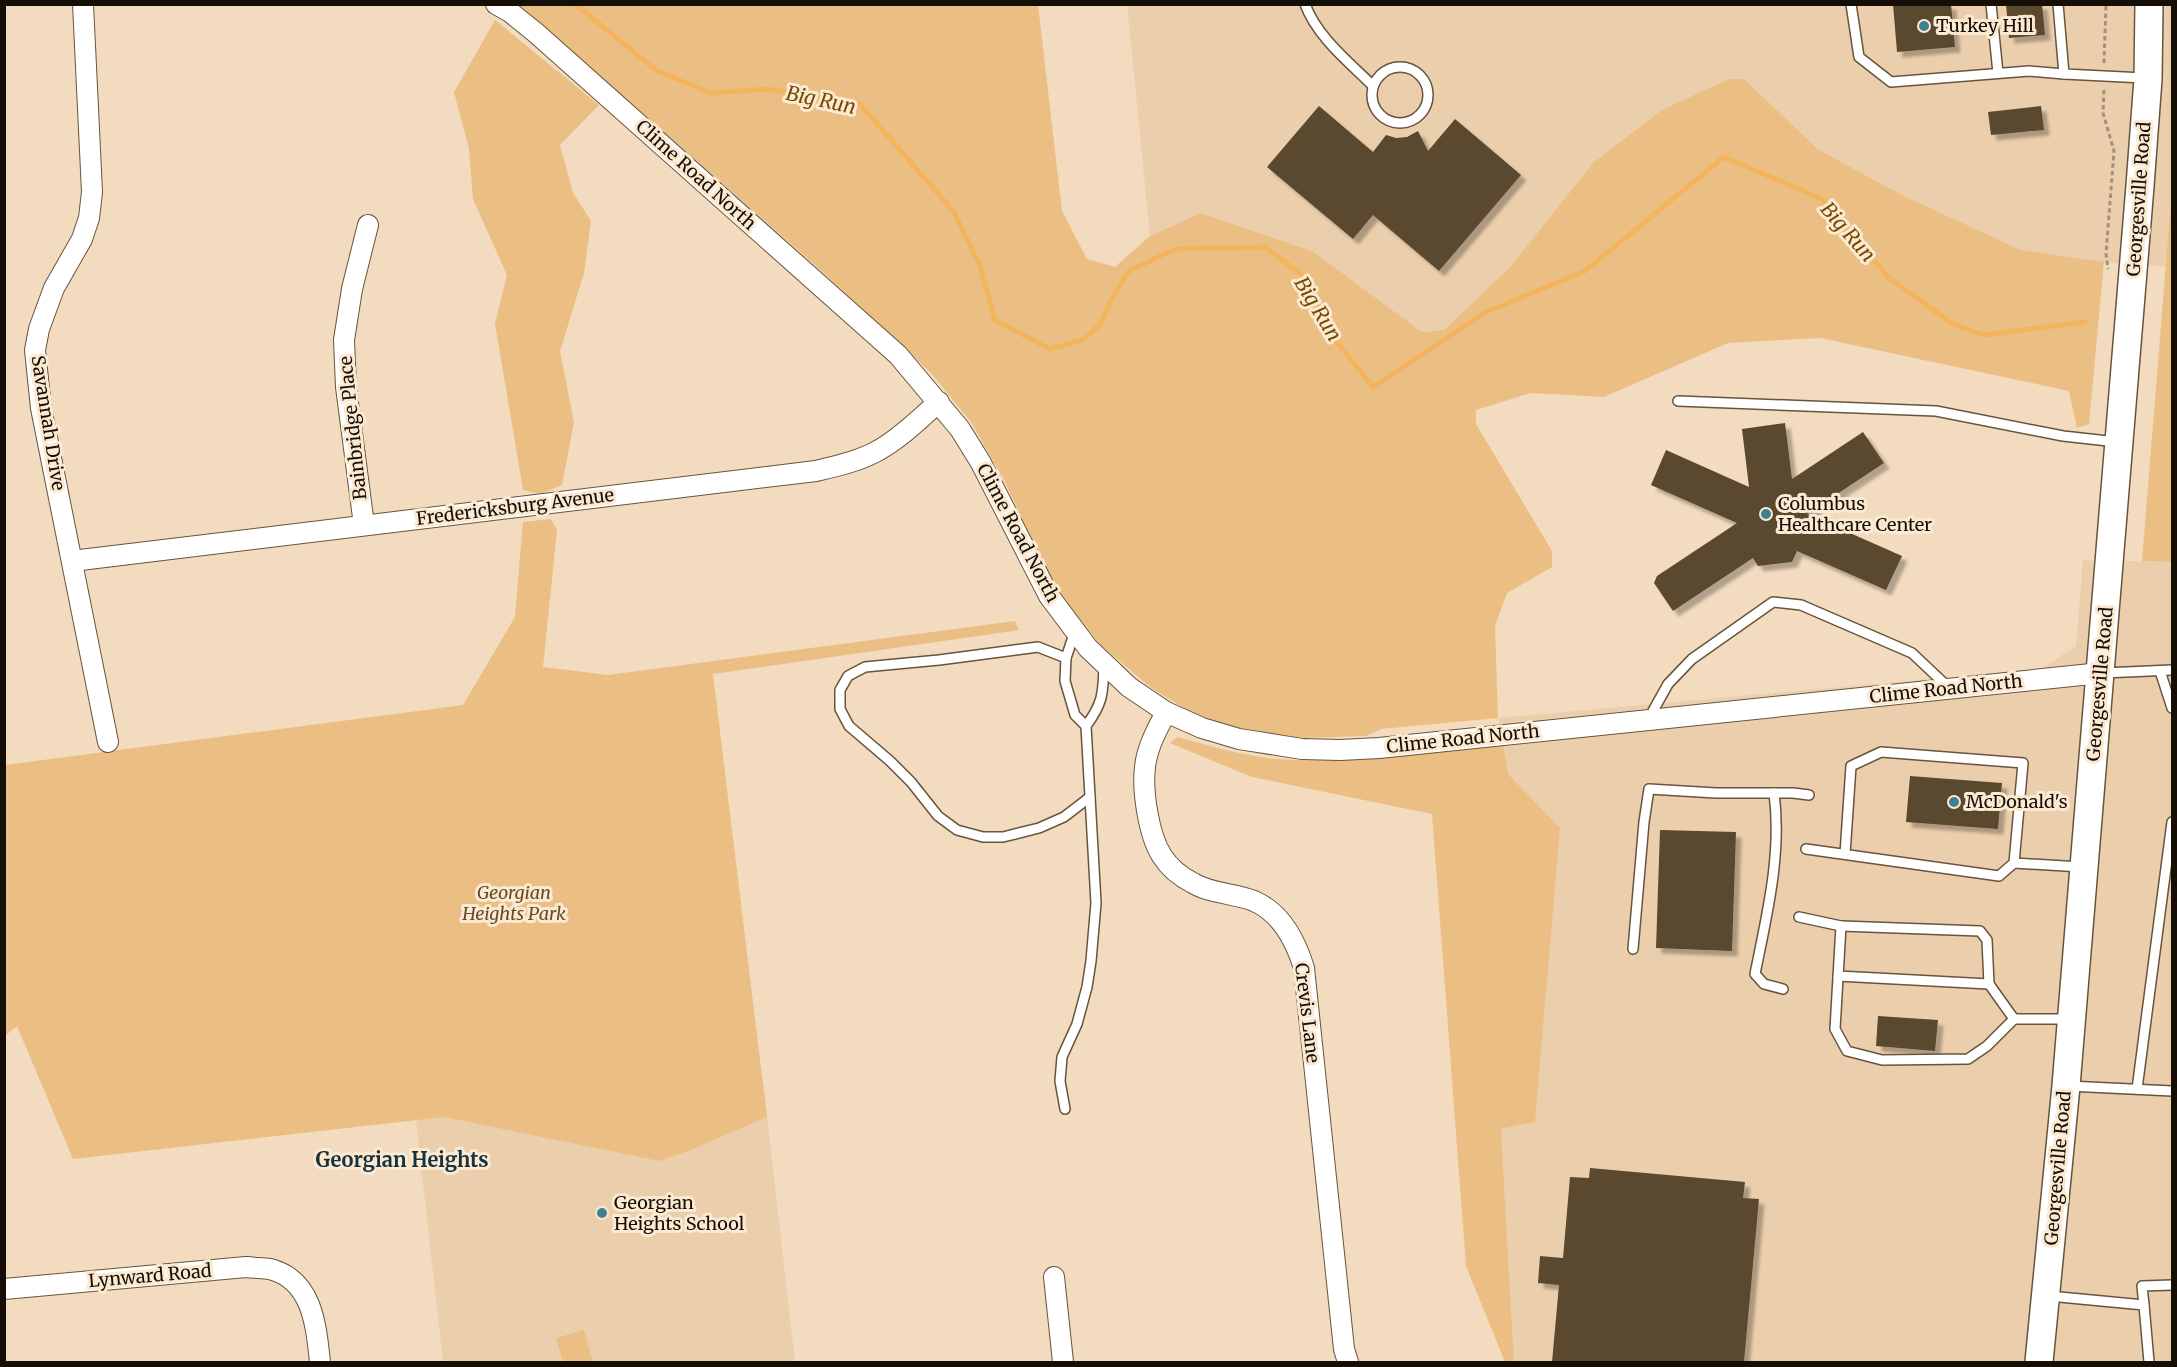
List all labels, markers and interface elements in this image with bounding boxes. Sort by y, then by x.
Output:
place label: Turkey Hill [1936,14,2034,37]
marker: Turkey Hill [1917,19,1931,33]
water label: Big Run [784,80,858,119]
street label: Clime Road North [632,115,761,235]
street label: Georgesville Road [2122,121,2155,277]
water label: Big Run [1816,197,1881,267]
water label: Big Run [1289,272,1347,346]
street label: Savannah Drive [26,354,71,492]
street label: Bainbridge Place [334,355,371,501]
street label: Clime Road North [972,459,1065,606]
street label: Fredericksburg Avenue [415,483,615,530]
place label: Columbus Healthcare Center [1778,492,1932,536]
marker: Columbus Healthcare Center [1759,507,1773,521]
street label: Georgesville Road [2081,606,2118,762]
street label: Clime Road North [1868,669,2024,708]
street label: Clime Road North [1385,719,1541,758]
place label: McDonald's [1966,790,2068,813]
marker: McDonald's [1947,795,1961,809]
park label: Georgian Heights Park [461,881,566,925]
street label: Crevis Lane [1290,962,1325,1064]
street label: Georgesville Road [2039,1090,2076,1246]
district label: Georgian Heights [316,1147,489,1172]
place label: Georgian Heights School [614,1191,745,1235]
marker: Georgian Heights School [595,1206,609,1220]
street label: Lynward Road [87,1259,213,1292]

